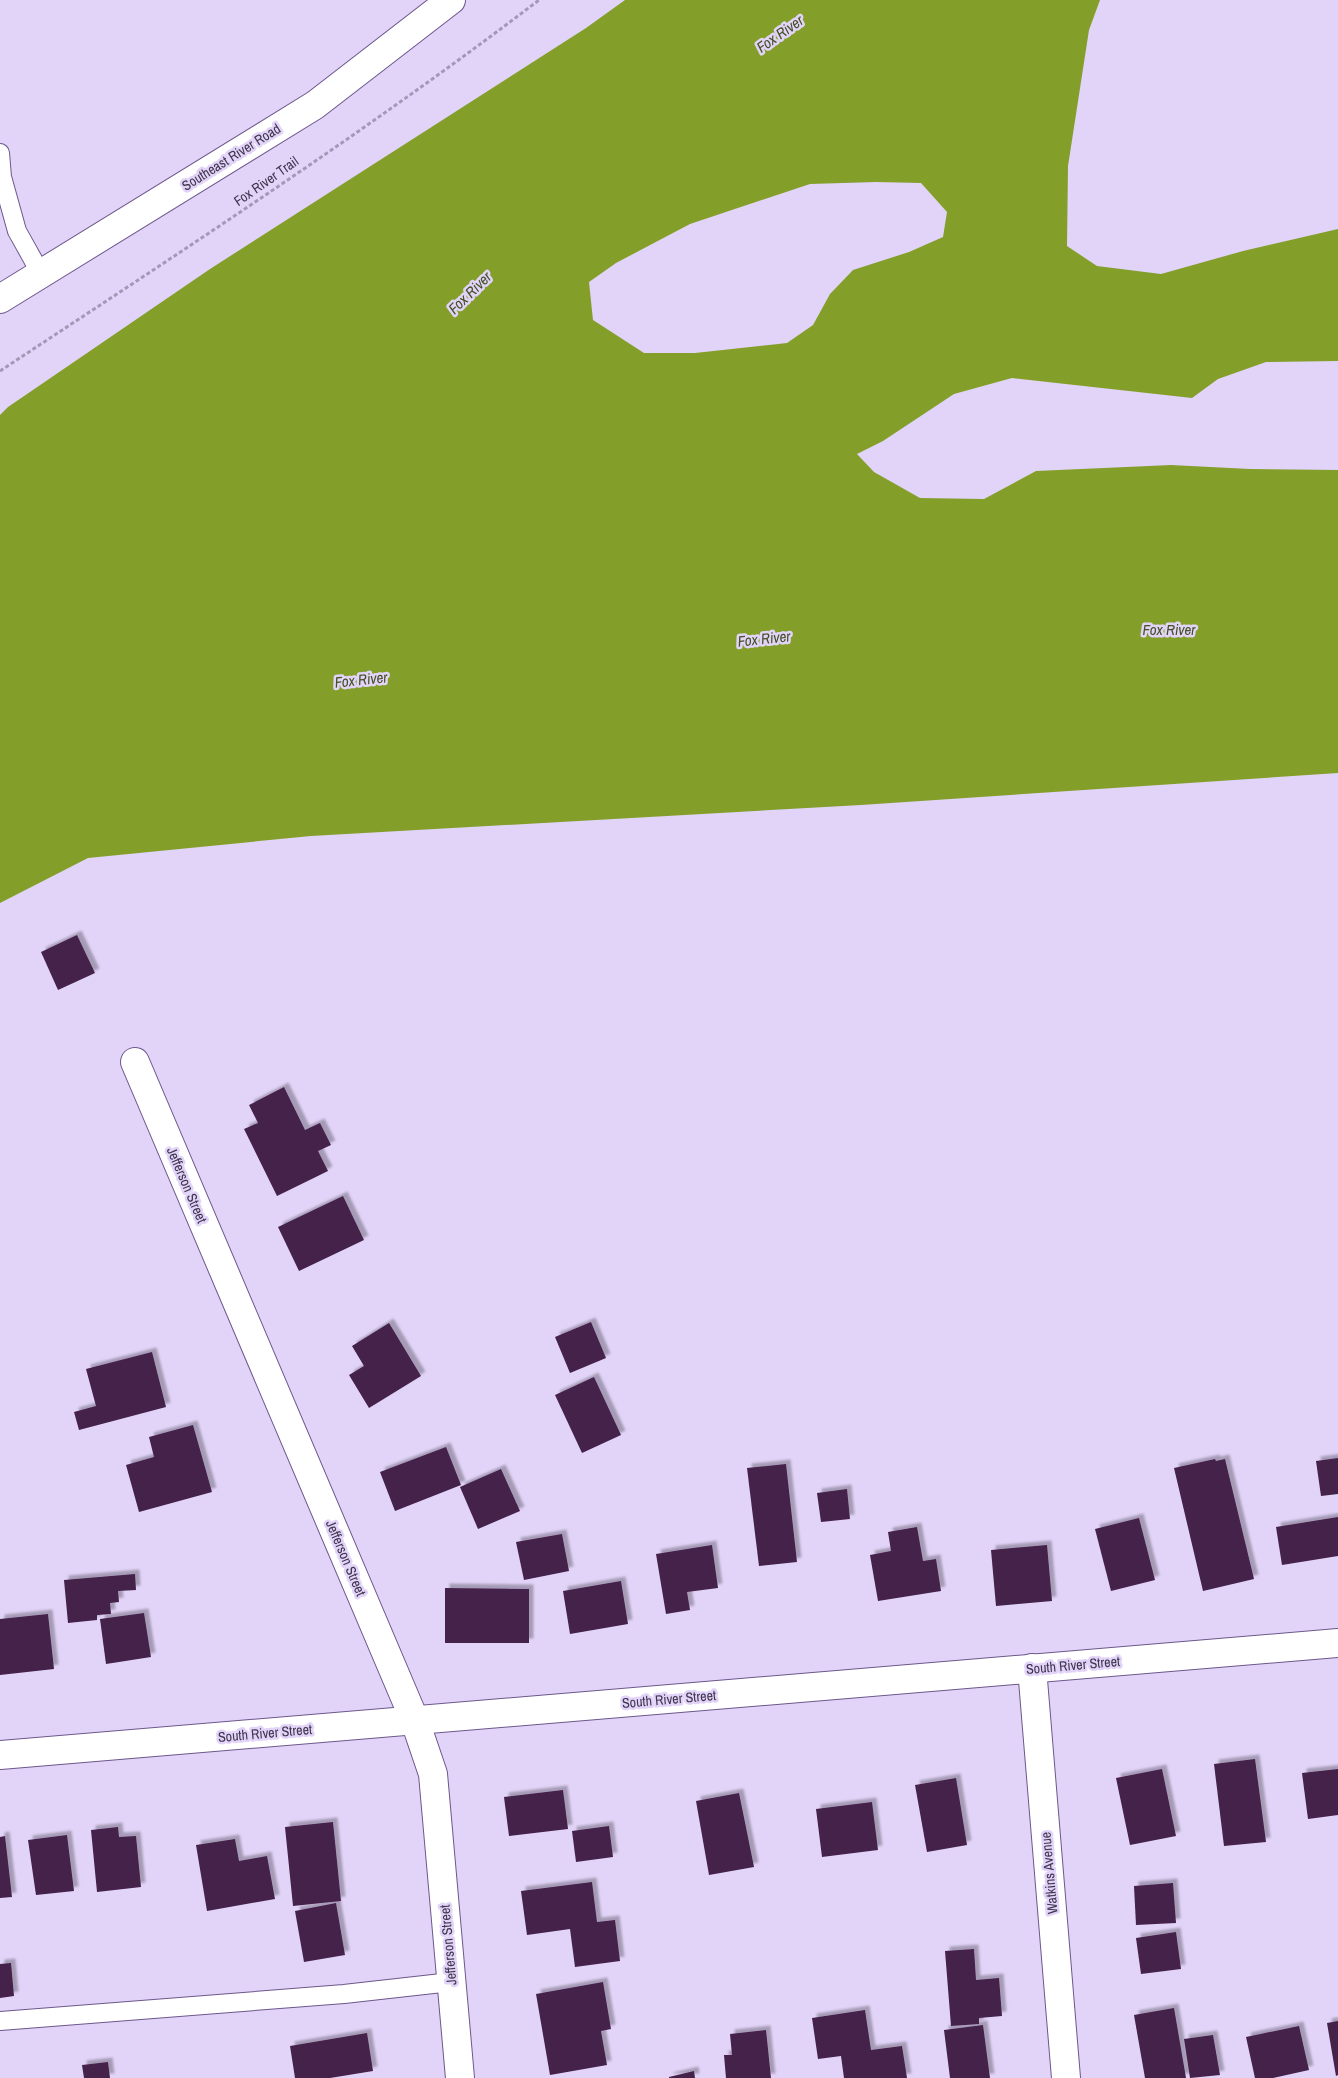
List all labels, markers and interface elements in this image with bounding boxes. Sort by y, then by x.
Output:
water label: Fox River [752,9,808,57]
street label: Southeast River Road [178,119,284,195]
street label: Fox River Trail [230,152,302,210]
water label: Fox River [443,266,497,319]
water label: Fox River [1143,619,1196,640]
water label: Fox River [737,625,792,652]
water label: Fox River [334,666,389,693]
street label: Jefferson Street [163,1144,211,1226]
street label: Jefferson Street [322,1517,370,1599]
street label: South River Street [1025,1652,1121,1678]
street label: South River Street [621,1686,717,1712]
street label: South River Street [217,1720,313,1746]
street label: Watkins Avenue [1036,1831,1062,1915]
street label: Jefferson Street [436,1904,460,1986]

